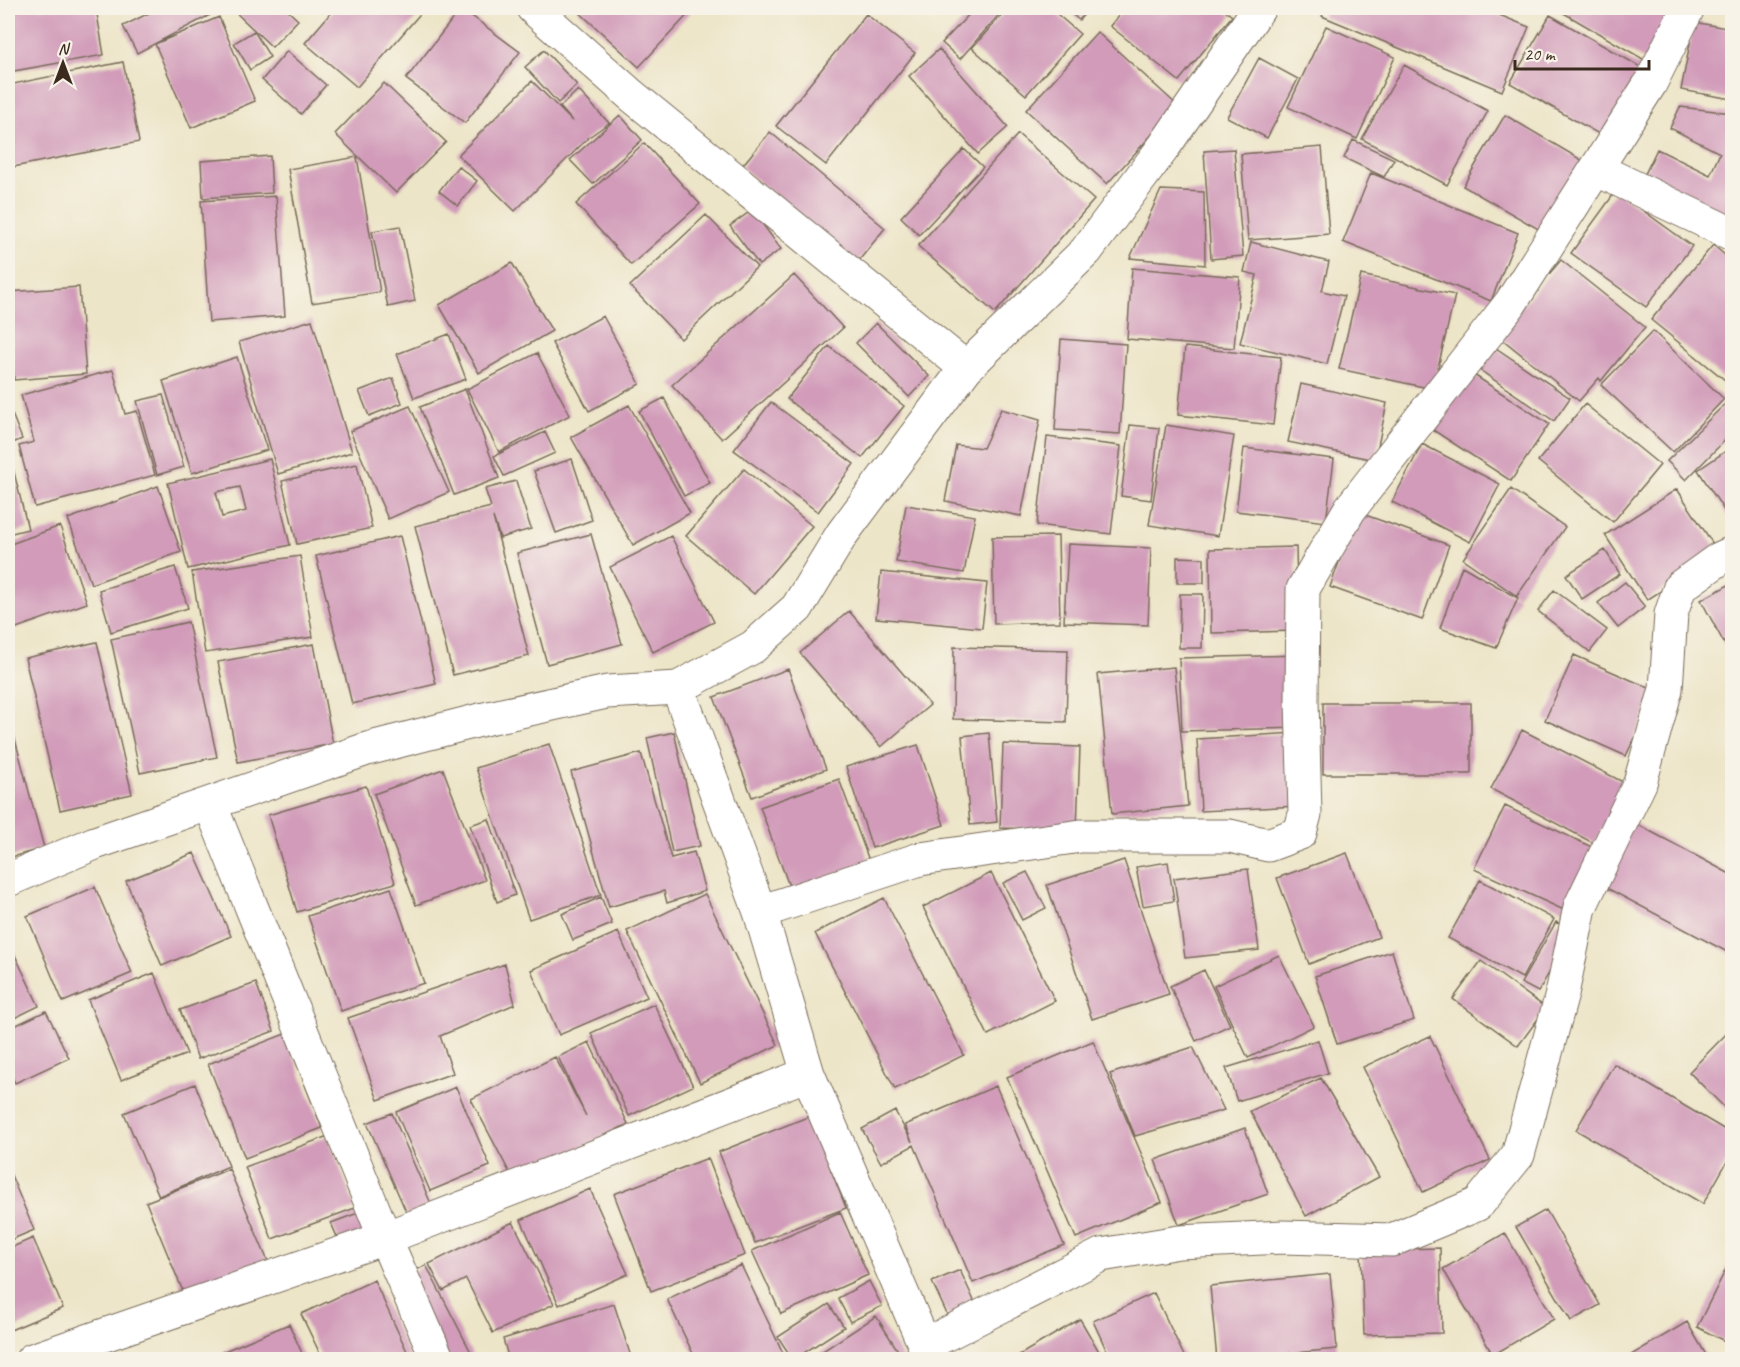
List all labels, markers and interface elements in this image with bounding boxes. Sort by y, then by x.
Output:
north arrow [33,33,93,93]
scale bar [1515,33,1648,71]
text: N [58,39,71,59]
text: 20 m [1524,43,1557,65]

